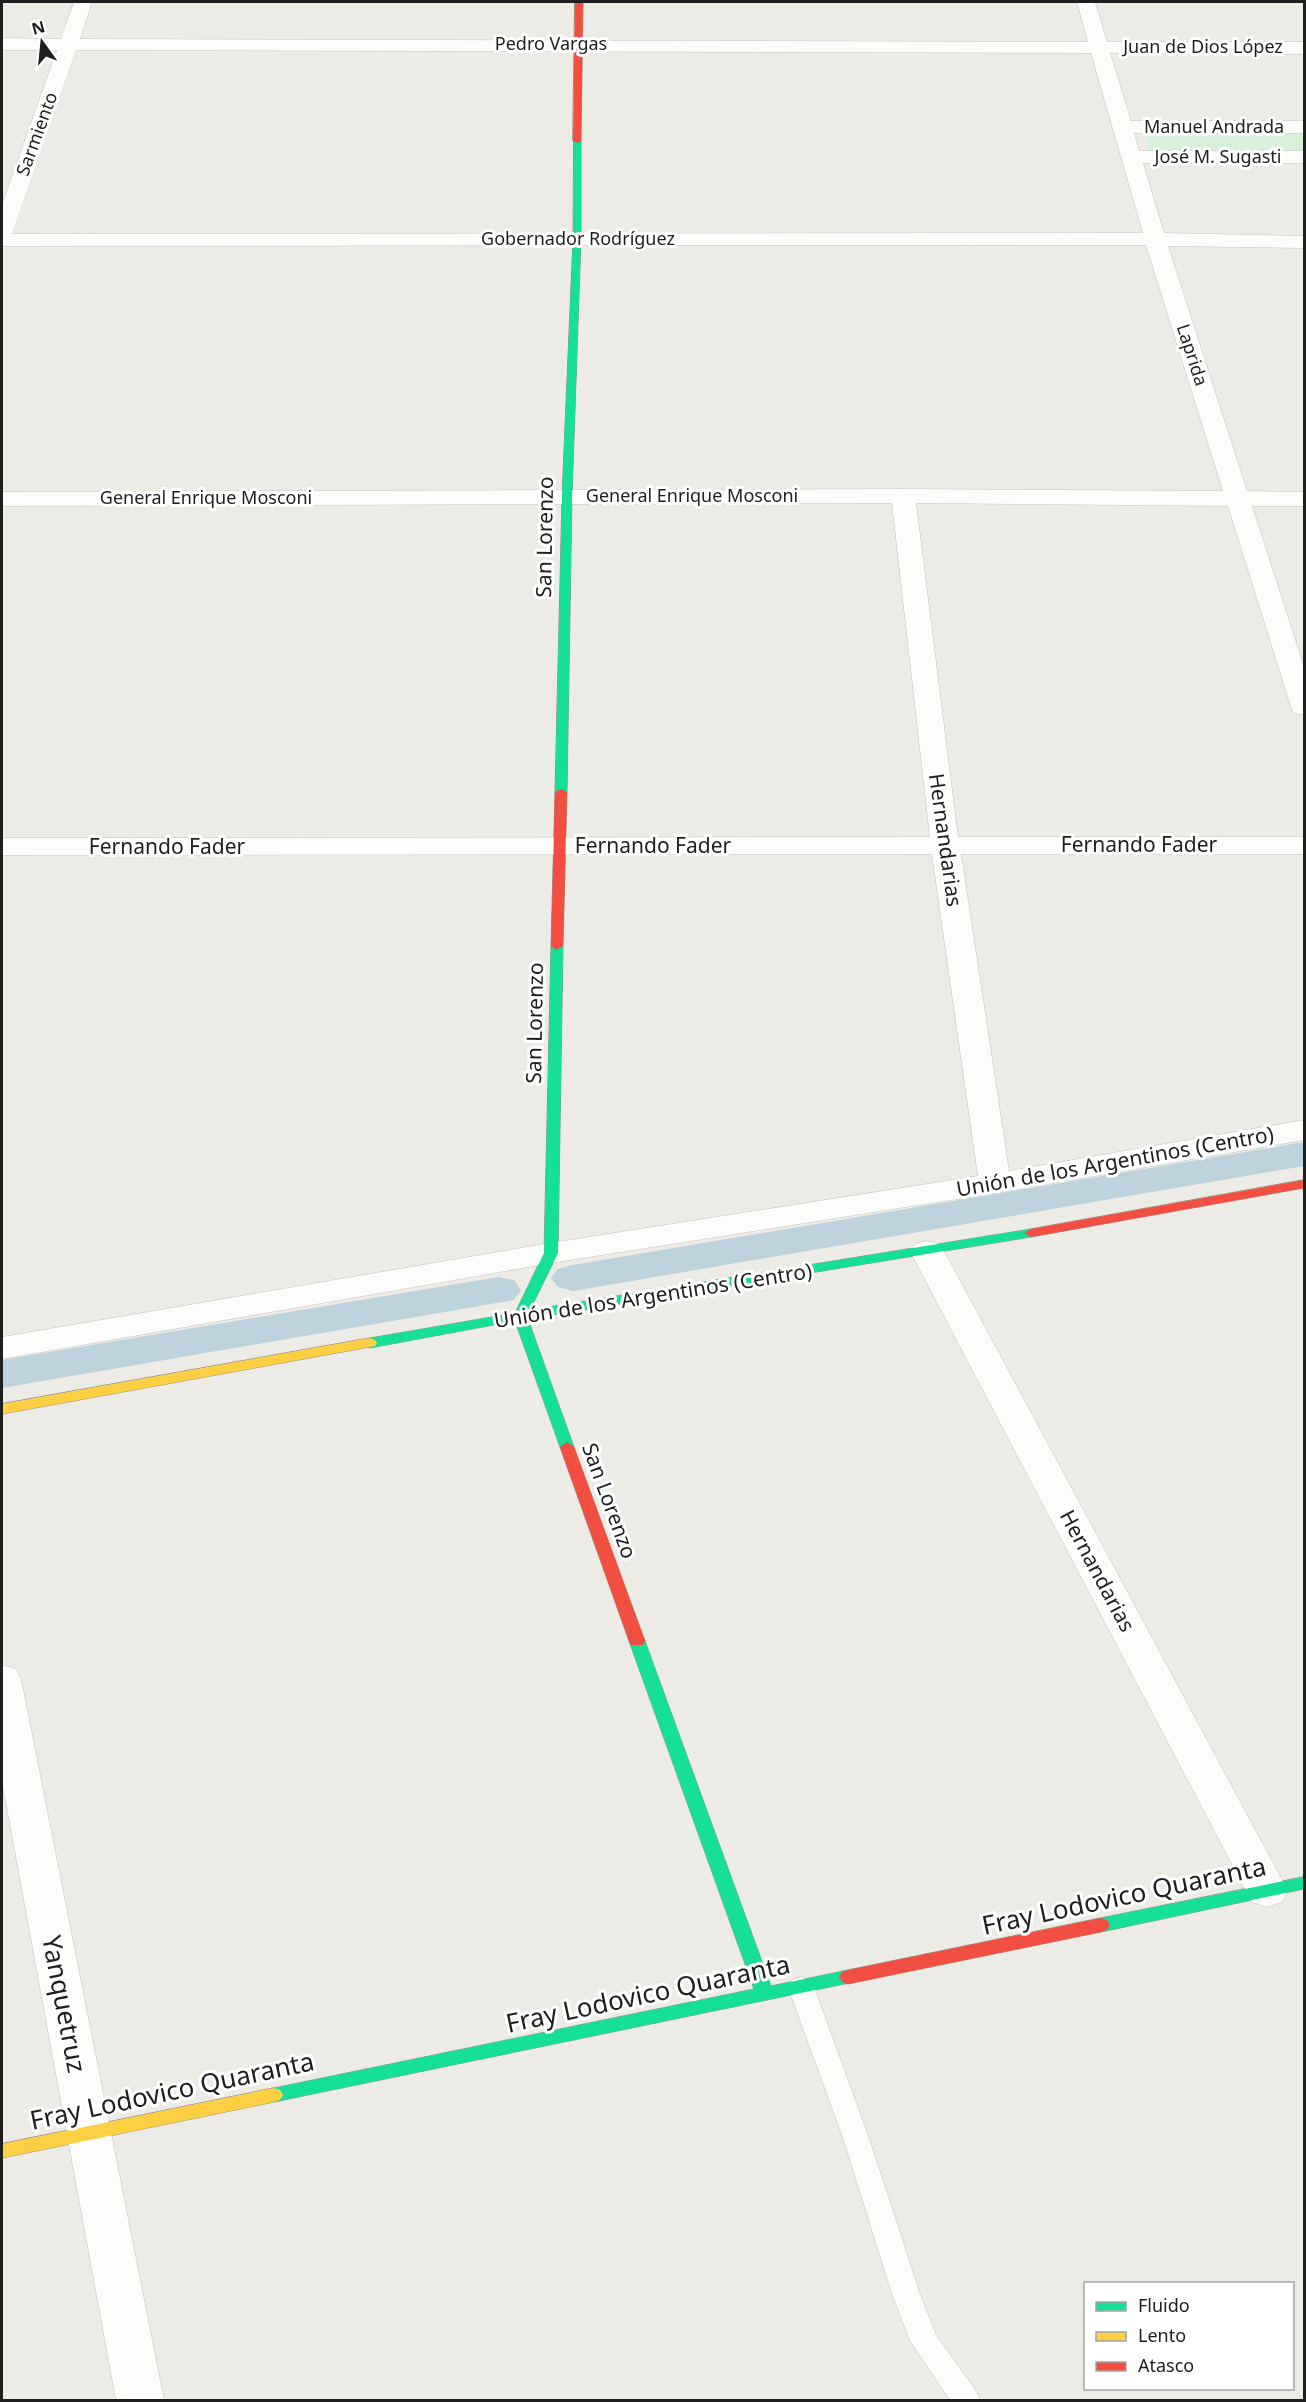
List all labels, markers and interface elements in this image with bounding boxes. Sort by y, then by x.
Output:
north arrow [12,12,72,72]
text: N [29,15,47,40]
street label: Pedro Vargas [495,31,607,55]
street label: Juan de Dios López [1121,34,1283,58]
street label: Sarmiento [10,88,62,179]
street label: Manuel Andrada [1144,114,1284,138]
street label: José M. Sugasti [1152,144,1282,168]
street label: Gobernador Rodríguez [481,226,675,250]
street label: Laprida [1172,321,1214,389]
street label: San Lorenzo [529,476,559,598]
street label: General Enrique Mosconi [586,483,798,507]
street label: General Enrique Mosconi [100,485,312,509]
street label: Hernandarias [923,771,969,908]
street label: Fernando Fader [1061,830,1217,858]
street label: Fernando Fader [575,831,731,859]
street label: Fernando Fader [89,832,245,860]
street label: San Lorenzo [519,962,549,1084]
street label: Unión de los Argentinos (Centro) [954,1119,1276,1203]
street label: Unión de los Argentinos (Centro) [492,1256,814,1334]
street label: San Lorenzo [576,1439,644,1562]
street label: Hernandarias [1054,1505,1142,1636]
street label: Fray Lodovico Quaranta [978,1847,1269,1943]
street label: Yanquetruz [34,1932,96,2076]
street label: Fray Lodovico Quaranta [502,1945,793,2041]
street label: Fray Lodovico Quaranta [26,2042,317,2138]
legend [1084,2282,1294,2390]
text: Fluido [1138,2293,1190,2317]
text: Lento [1138,2323,1186,2347]
text: Atasco [1138,2353,1194,2377]

